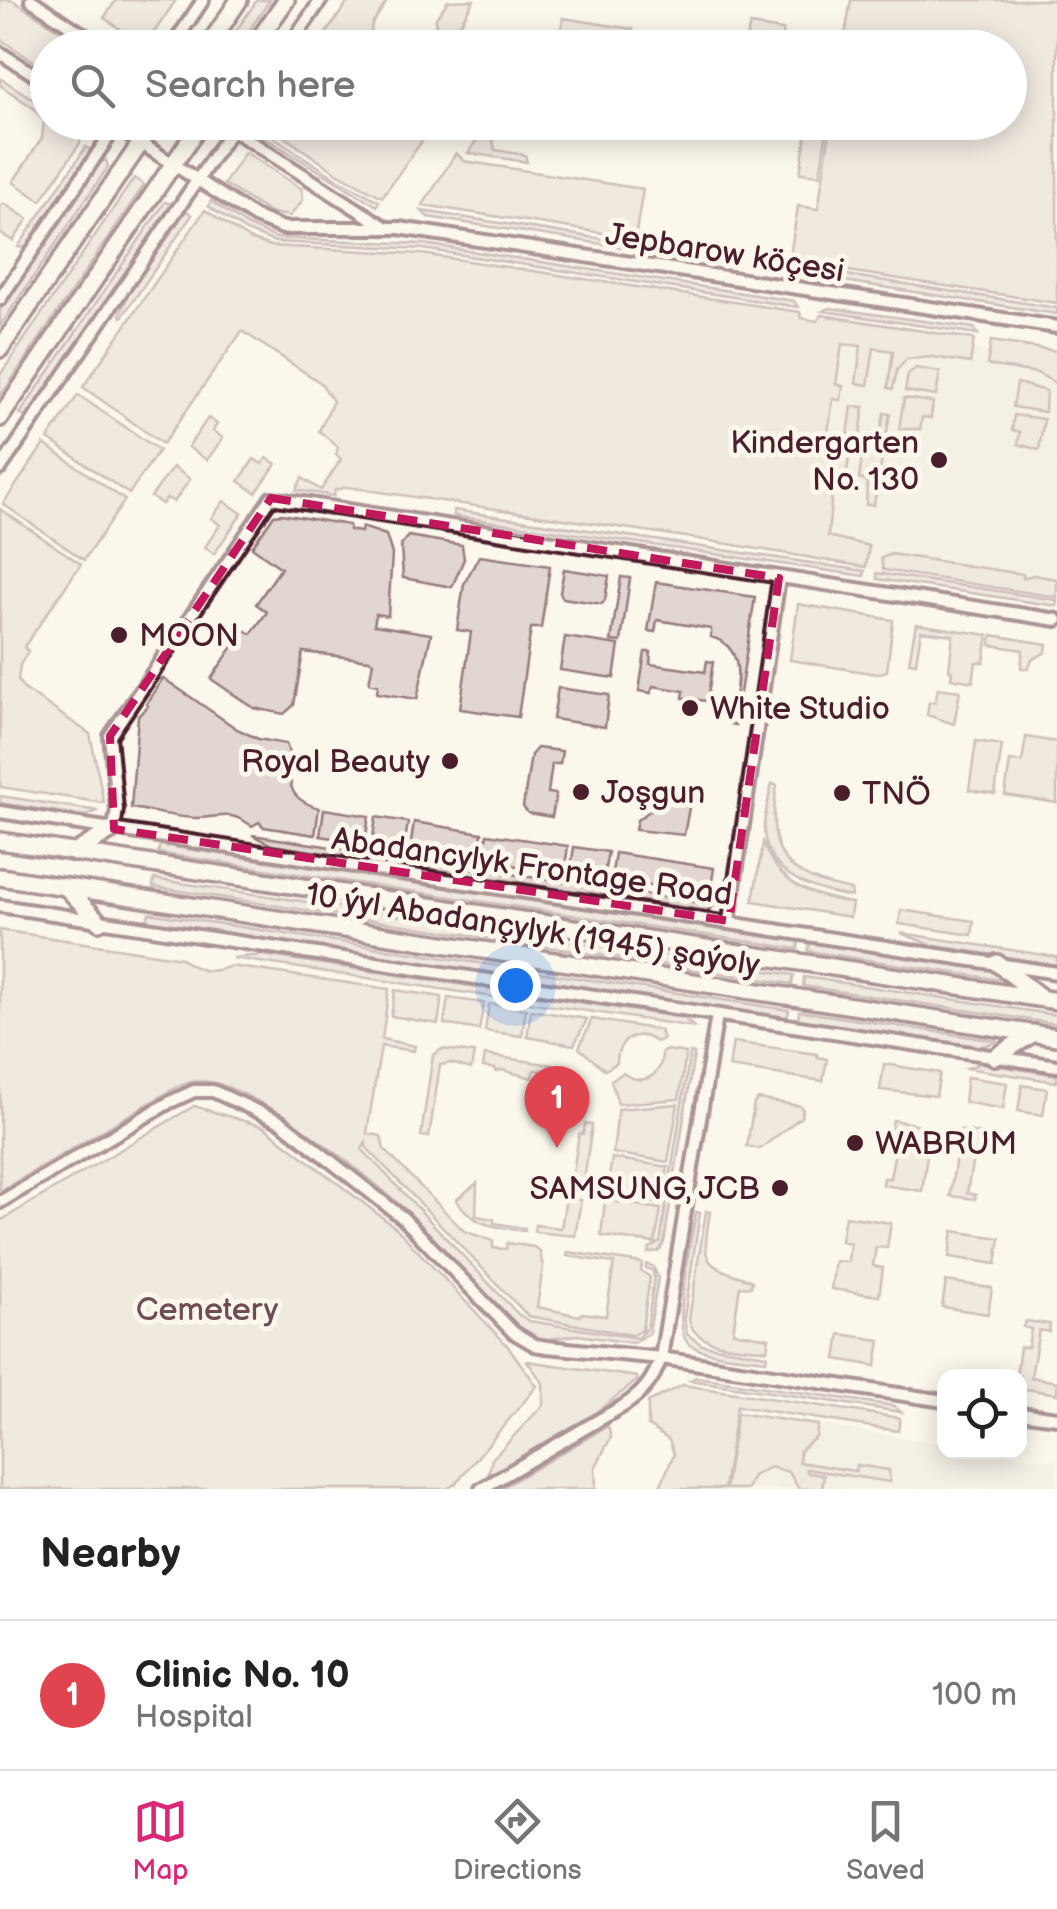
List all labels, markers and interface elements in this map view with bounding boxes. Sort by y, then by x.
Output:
search box [30,30,1027,140]
icon: search [65,58,120,113]
text: Search here [145,63,356,108]
street label: Jepbarow köçesi [603,215,847,292]
place label: Kindergarten No. 130 [730,424,919,500]
marker: Kindergarten No. 130 [928,449,950,471]
place label: MOON [139,617,239,656]
marker: MOON [108,624,130,646]
place label: White Studio [710,690,890,729]
marker: White Studio [679,697,701,719]
place label: Royal Beauty [241,743,431,782]
marker: Royal Beauty [439,750,461,772]
place label: Joşgun [601,774,705,813]
place label: TNÖ [862,775,931,814]
marker: Joşgun [570,781,592,803]
marker: TNÖ [831,782,853,804]
street label: Abadancylyk Frontage Road [329,820,735,915]
street label: 10 ýyl Abadançylyk (1945) şaýoly [303,875,763,986]
your location [490,960,541,1011]
pin: 1 [524,1066,590,1148]
place label: WABRUM [875,1125,1017,1164]
marker: WABRUM [844,1132,866,1154]
place label: SAMSUNG, JCB [529,1170,760,1209]
marker: SAMSUNG, JCB [769,1177,791,1199]
park label: Cemetery [136,1291,279,1330]
map controls [937,1369,1027,1459]
button: locate [937,1369,1027,1459]
text: Nearby [40,1529,180,1580]
text: Clinic No. 10 [135,1653,350,1698]
text: 1 [66,1676,79,1715]
text: 100 m [932,1676,1017,1715]
text: Hospital [135,1698,253,1737]
tab: Map [132,1794,189,1887]
tab: Directions [453,1794,582,1887]
tab: Saved [846,1794,925,1887]

